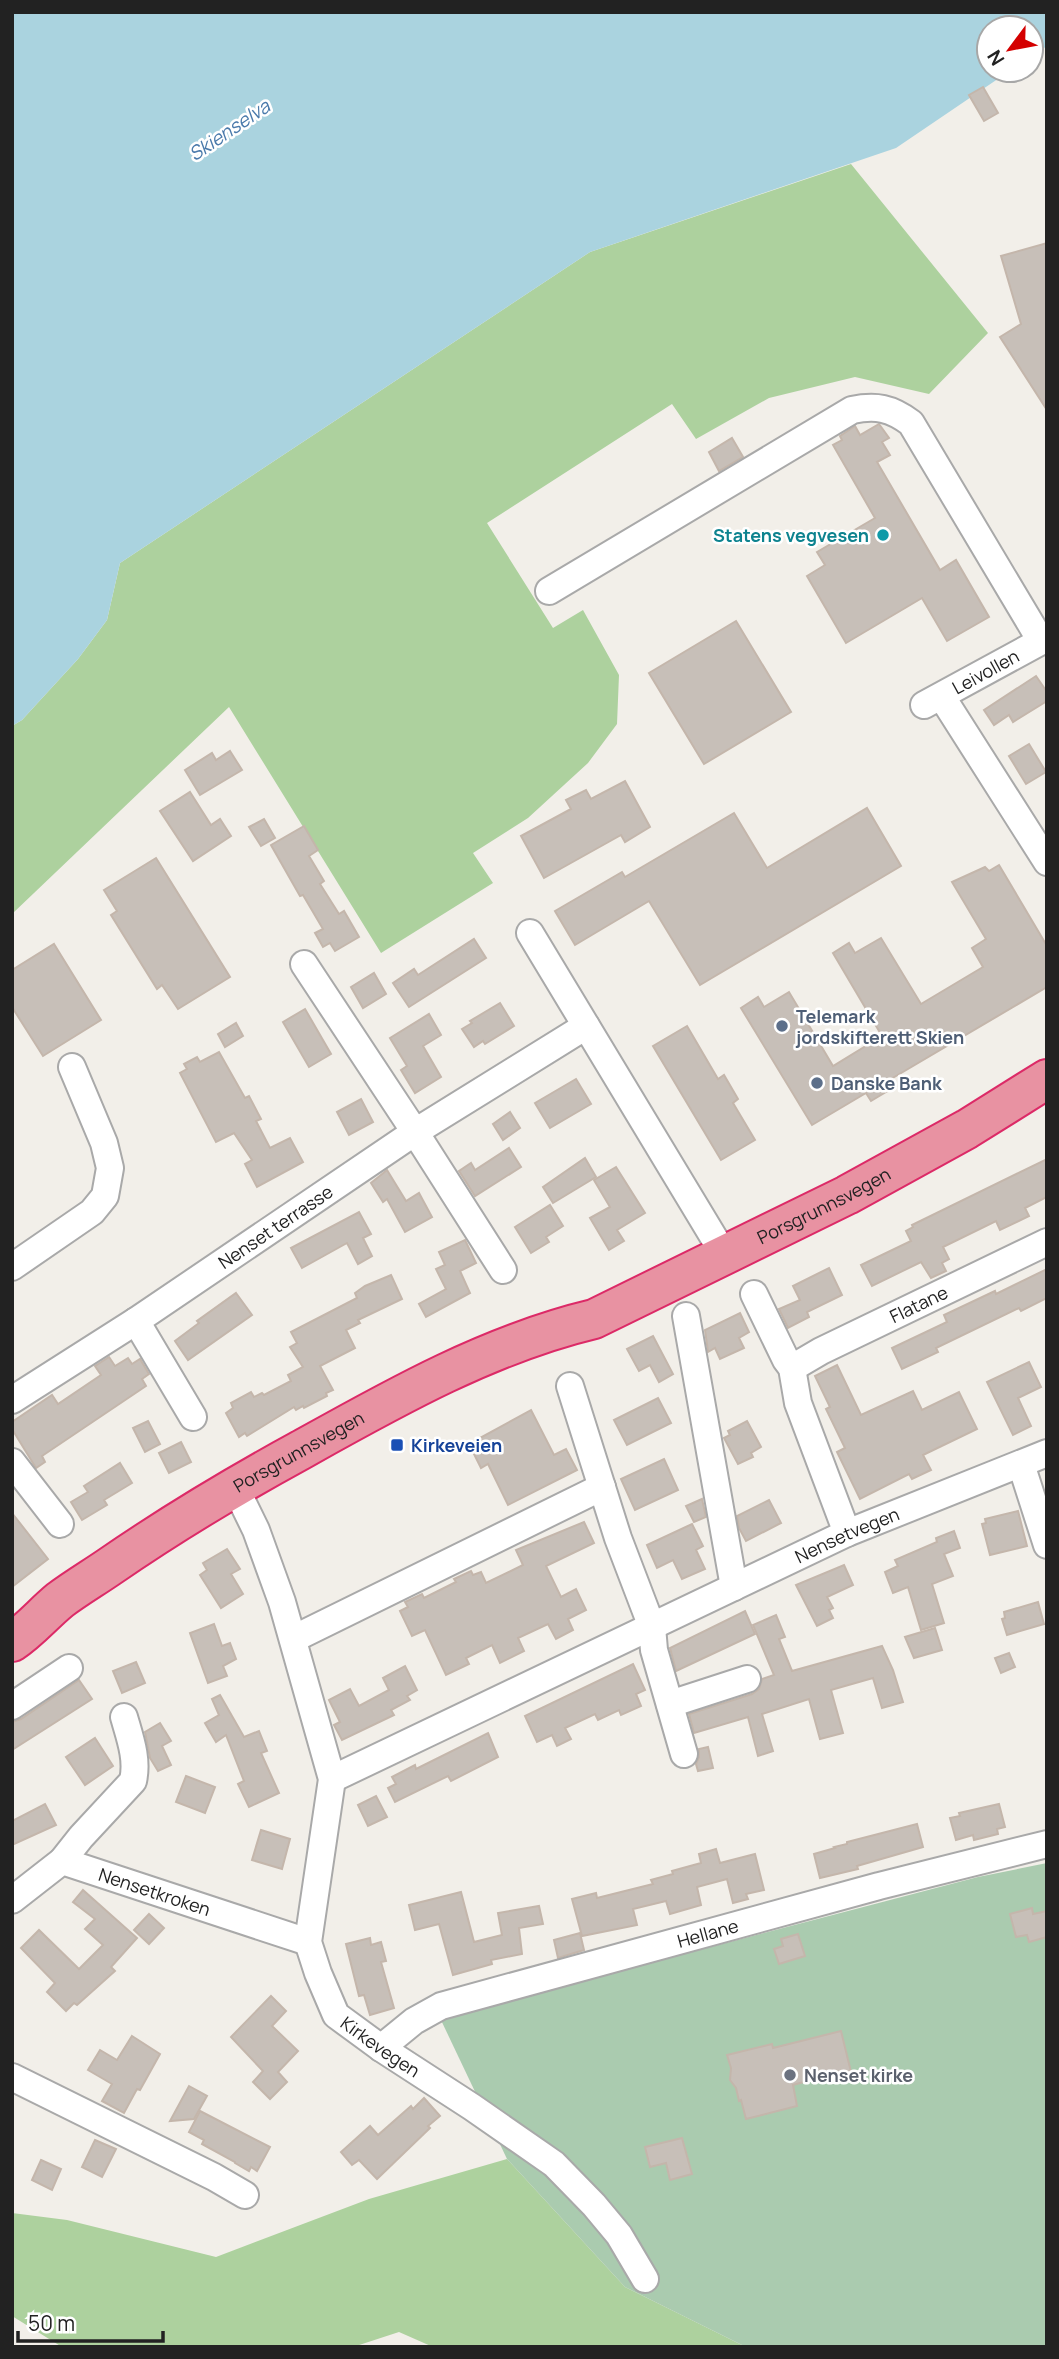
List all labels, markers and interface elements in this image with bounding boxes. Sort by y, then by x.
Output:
north arrow [975,14,1045,84]
text: N [981,45,1010,71]
water label: Skienselva [183,92,276,167]
place label: Statens vegvesen [713,523,869,547]
marker: Statens vegvesen [875,527,891,543]
street label: Leivollen [948,644,1023,699]
place label: Telemark jordskifterett Skien [795,1004,964,1049]
marker: Telemark jordskifterett Skien [774,1018,790,1034]
place label: Danske Bank [831,1071,943,1095]
marker: Danske Bank [809,1075,825,1091]
street label: Porsgrunnsvegen [753,1162,894,1249]
street label: Nenset terrasse [213,1179,337,1274]
street label: Flatane [886,1280,952,1328]
street label: Porsgrunnsvegen [229,1405,368,1498]
place label: Kirkeveien [411,1433,502,1457]
marker: Kirkeveien [389,1437,405,1453]
street label: Nensetvegen [791,1501,903,1568]
street label: Nensetkroken [96,1862,214,1921]
street label: Hellane [674,1913,741,1953]
street label: Kirkevegen [336,2011,425,2082]
place label: Nenset kirke [804,2063,913,2087]
marker: Nenset kirke [782,2067,798,2083]
scale bar [18,2300,163,2344]
text: 50 m [28,2309,75,2337]

